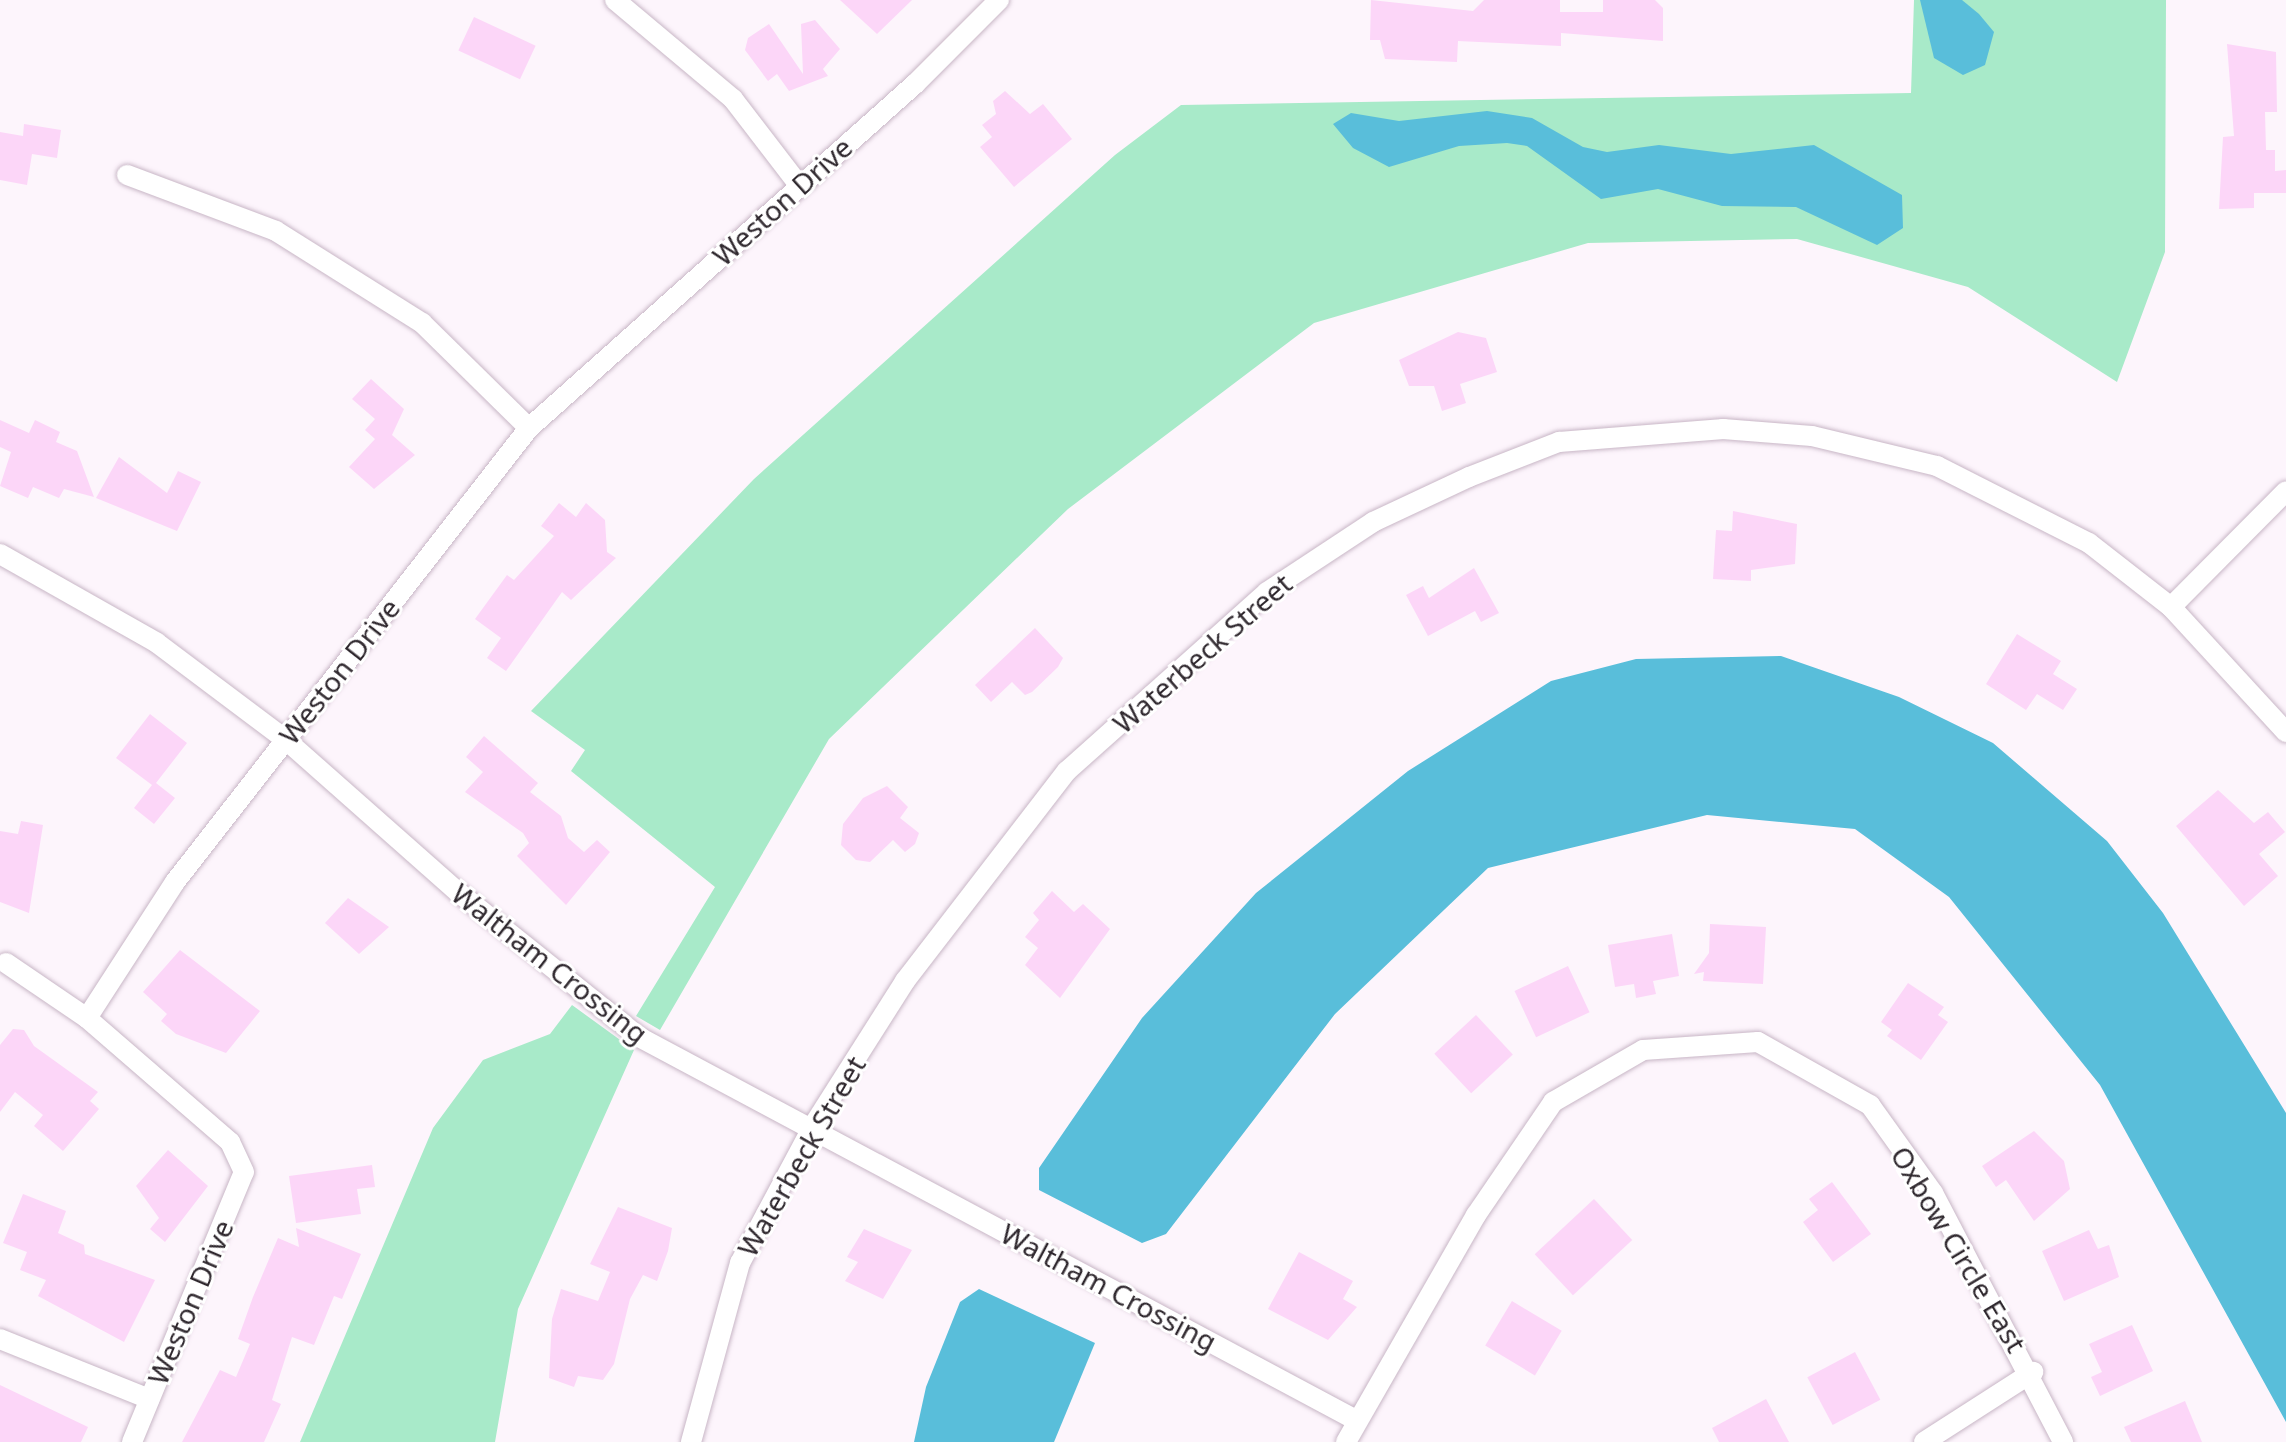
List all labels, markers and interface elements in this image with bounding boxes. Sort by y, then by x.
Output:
street label: Weston Drive [706,130,858,272]
street label: Waterbeck Street [1106,566,1298,740]
street label: Weston Drive [272,591,406,751]
street label: Waltham Crossing [445,876,655,1050]
street label: Waterbeck Street [730,1050,872,1262]
street label: Oxbow Circle East [1884,1140,2034,1358]
street label: Weston Drive [140,1215,240,1389]
street label: Waltham Crossing [996,1216,1222,1358]

